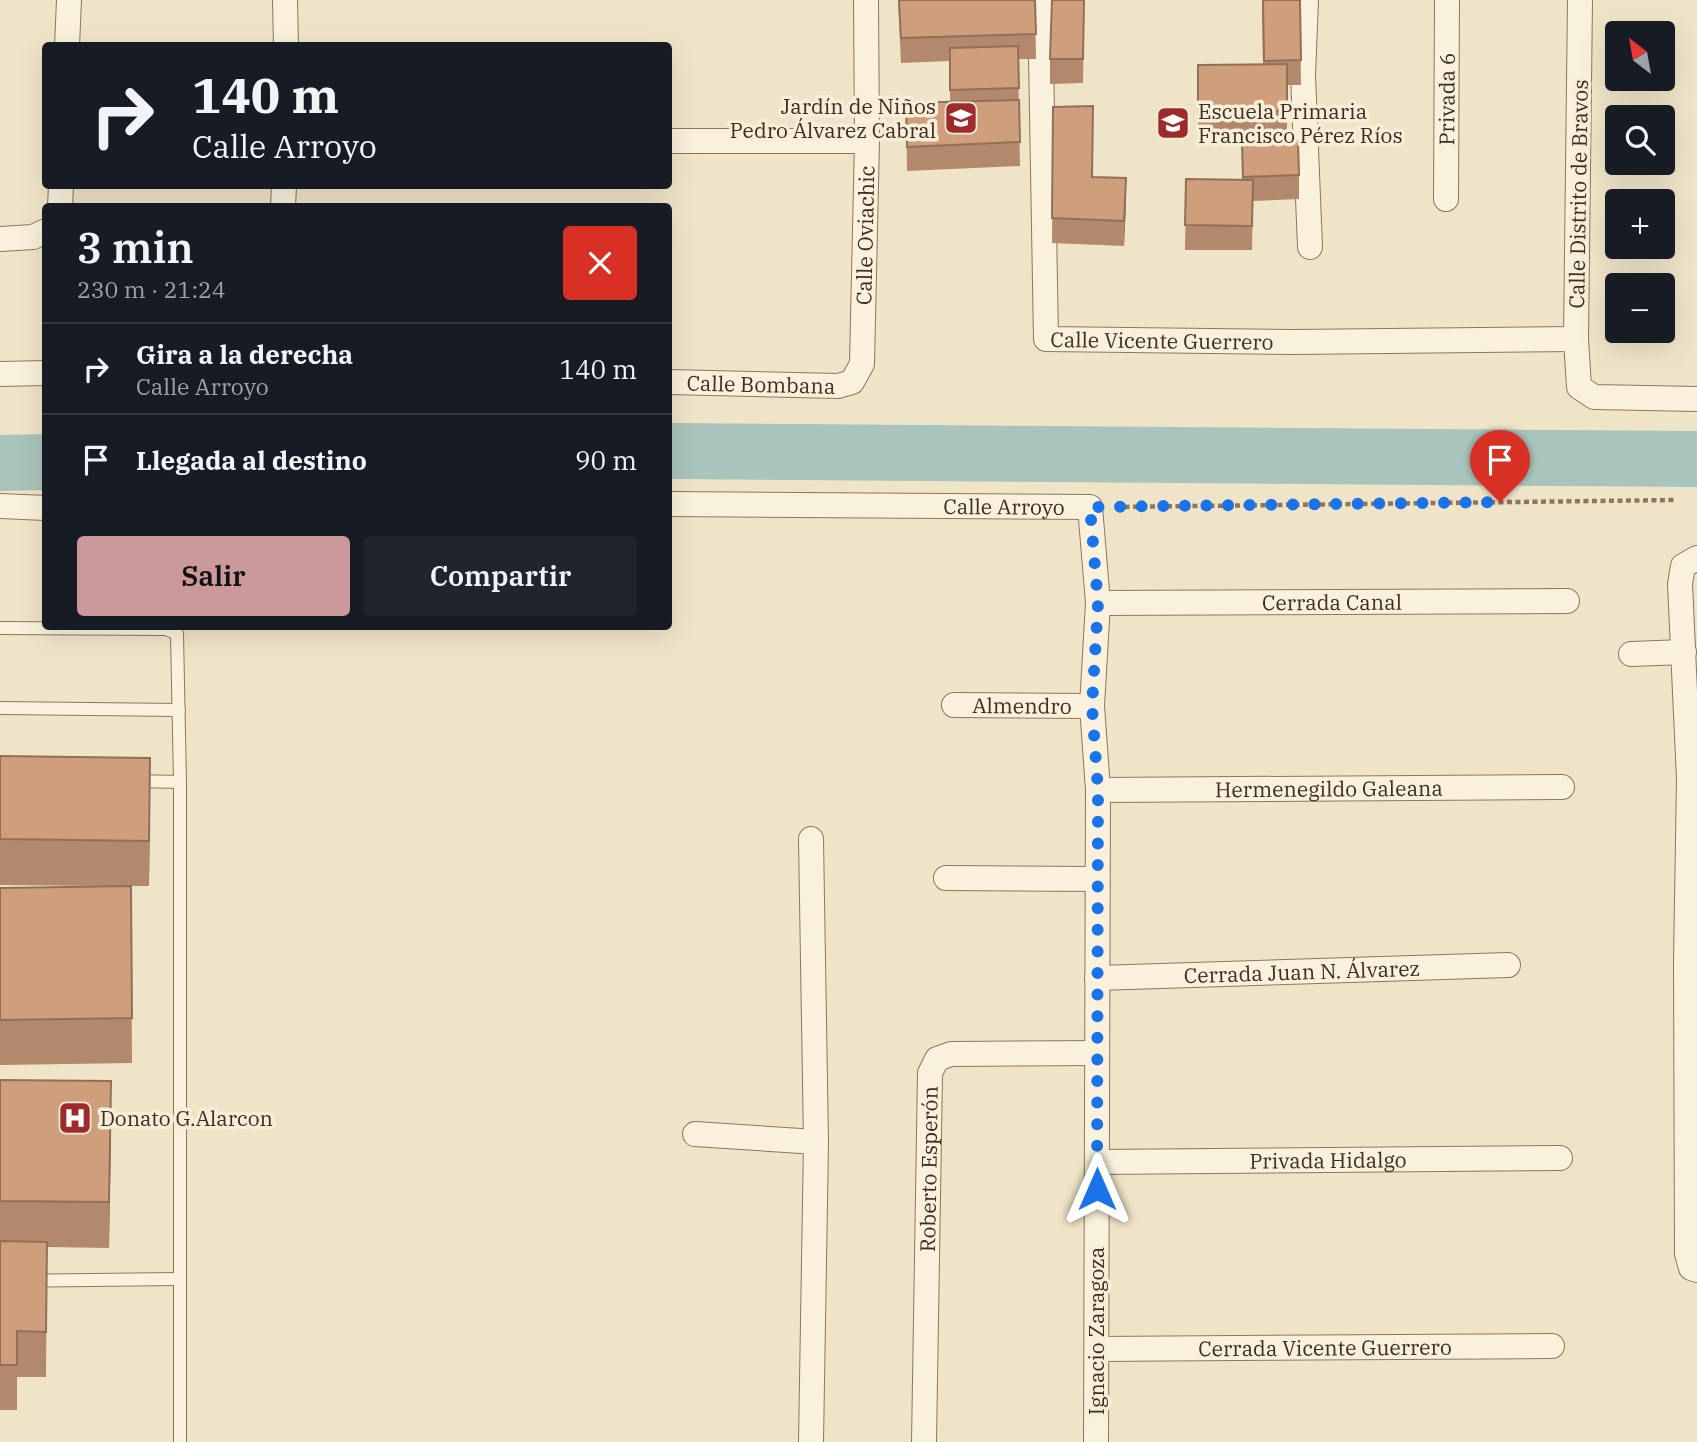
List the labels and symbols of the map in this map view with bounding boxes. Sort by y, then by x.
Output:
north arrow [1605,21,1675,91]
street label: Privada 6 [1432,52,1461,146]
street label: Calle Distrito de Bravos [1562,79,1594,309]
place label: Jardín de Niños Pedro Álvarez Cabral [730,92,936,144]
place label: Escuela Primaria Francisco Pérez Ríos [1198,97,1403,149]
school or university icon: Jardín de Niños Pedro Álvarez Cabral [942,99,980,137]
school or university icon: Escuela Primaria Francisco Pérez Ríos [1154,104,1192,142]
street label: Calle Oviachic [849,165,880,305]
street label: Calle Vicente Guerrero [1050,325,1274,356]
street label: Calle Bombana [686,368,836,400]
pin [1470,430,1530,502]
street label: Calle Arroyo [943,492,1065,521]
street label: Cerrada Canal [1262,588,1402,616]
street label: Almendro [972,691,1072,720]
street label: Hermenegildo Galeana [1215,774,1443,803]
street label: Cerrada Juan N. Álvarez [1183,954,1420,989]
street label: Roberto Esperón [913,1086,944,1252]
hospital icon: Donato G.Alarcon [56,1099,94,1137]
place label: Donato G.Alarcon [100,1104,273,1132]
street label: Privada Hidalgo [1249,1145,1407,1175]
position arrow [1060,1152,1134,1226]
street label: Ignacio Zaragoza [1082,1247,1110,1415]
street label: Cerrada Vicente Guerrero [1198,1333,1452,1362]

